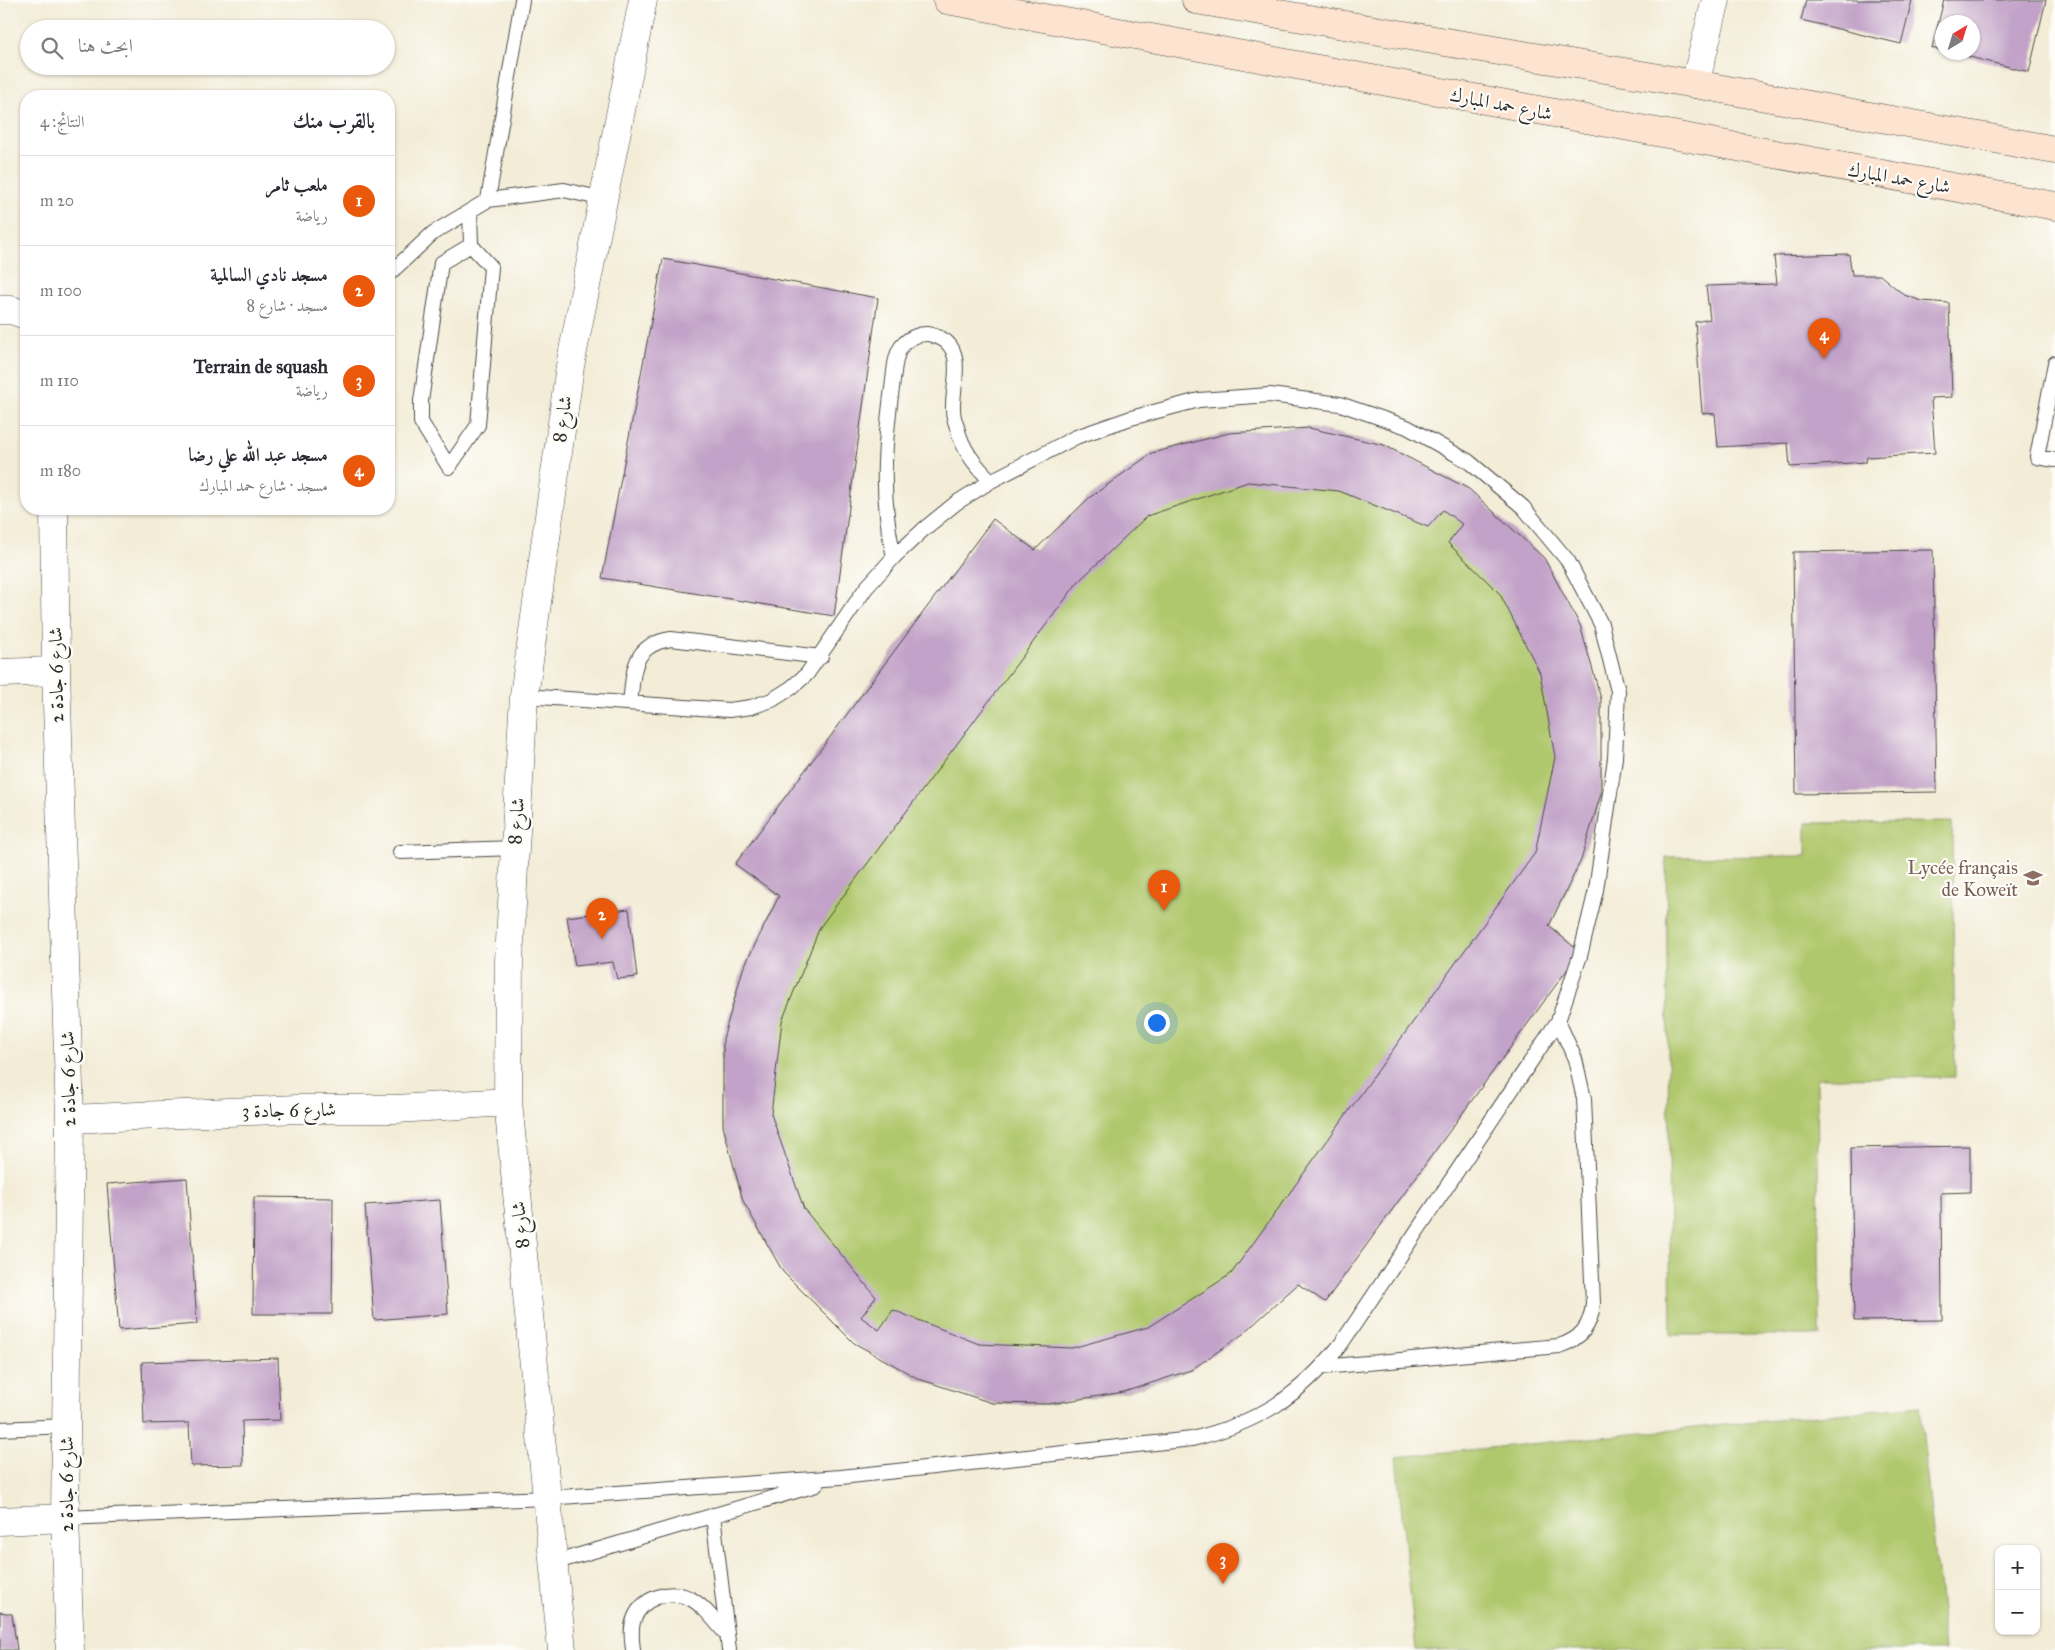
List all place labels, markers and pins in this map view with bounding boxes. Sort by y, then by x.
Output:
pin: 4 [1808,318,1840,359]
place label: Lycée français de Koweït [1907,856,2018,901]
school or university icon: Lycée français de Koweït [2022,867,2044,889]
pin: 1 [1148,870,1180,911]
pin: 2 [586,898,618,939]
pin: 3 [1207,1543,1239,1584]

